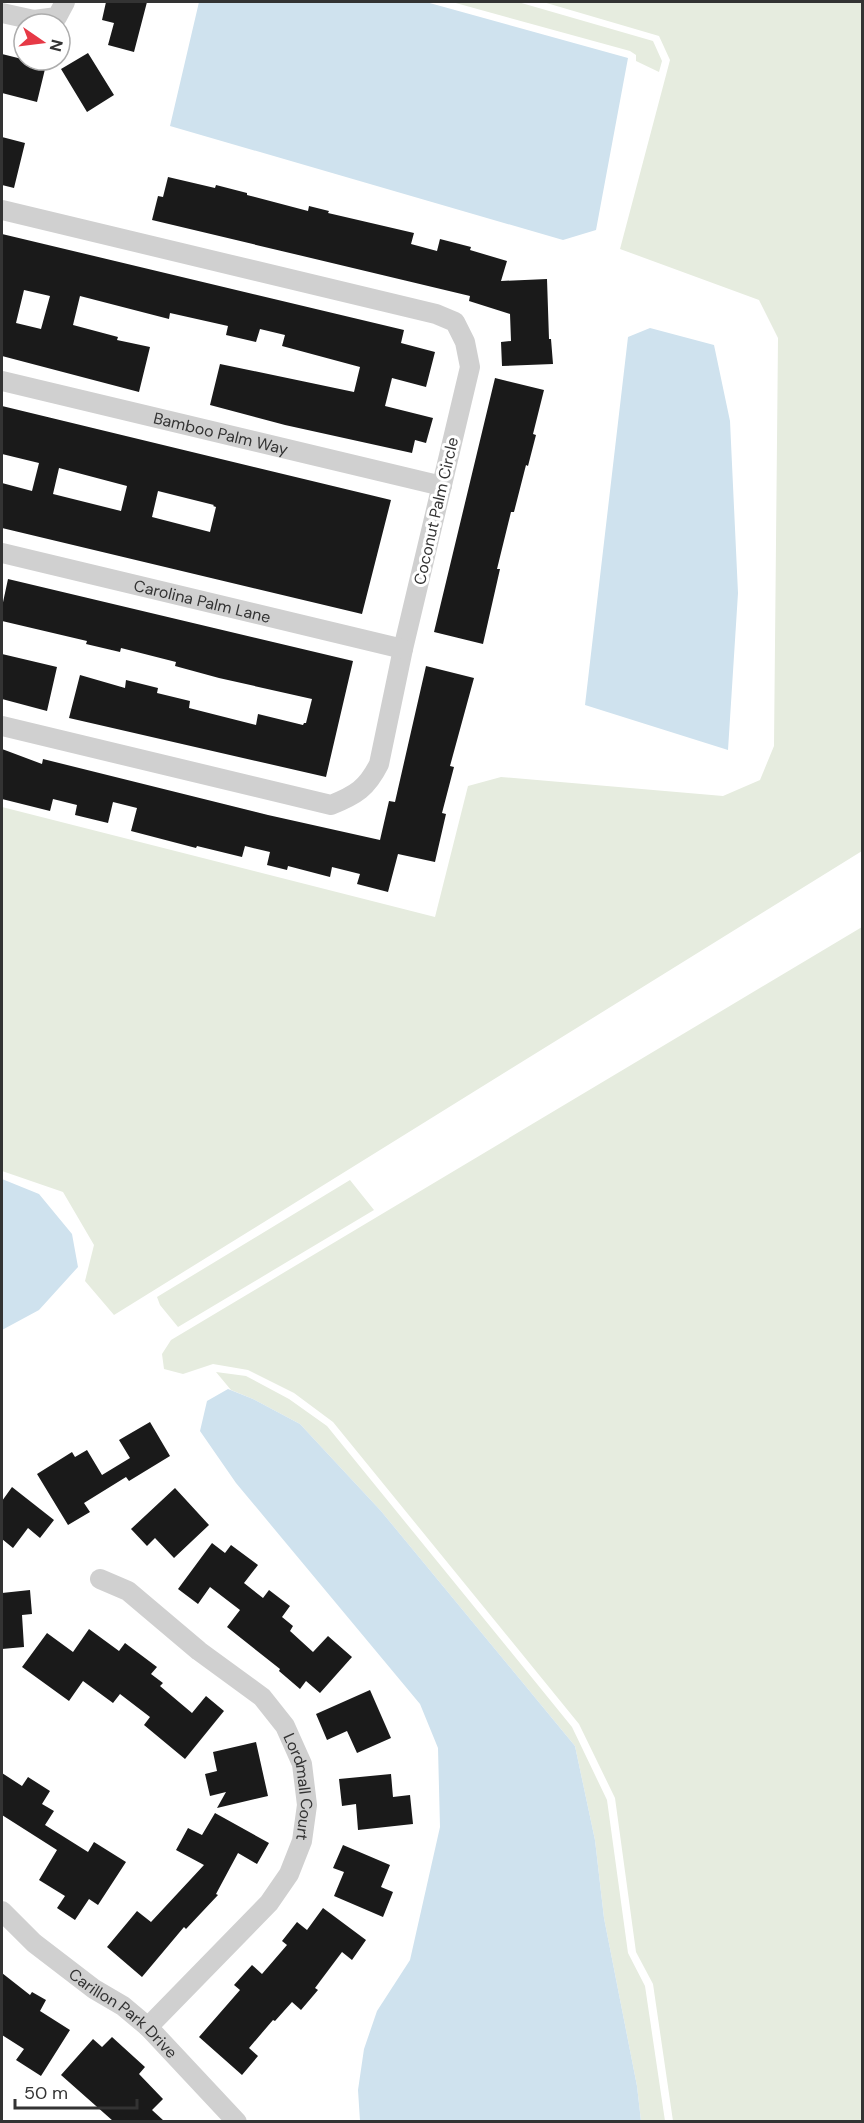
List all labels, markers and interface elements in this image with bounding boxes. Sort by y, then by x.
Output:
north arrow [12,12,72,72]
text: N [44,37,68,54]
street label: Bamboo Palm Way [151,407,290,459]
street label: Coconut Palm Circle [409,435,463,587]
street label: Carolina Palm Lane [132,574,273,627]
street label: Lordmall Court [279,1730,318,1842]
street label: Carillon Park Drive [65,1963,182,2063]
scale bar [15,2072,136,2110]
text: 50 m [24,2081,68,2105]

